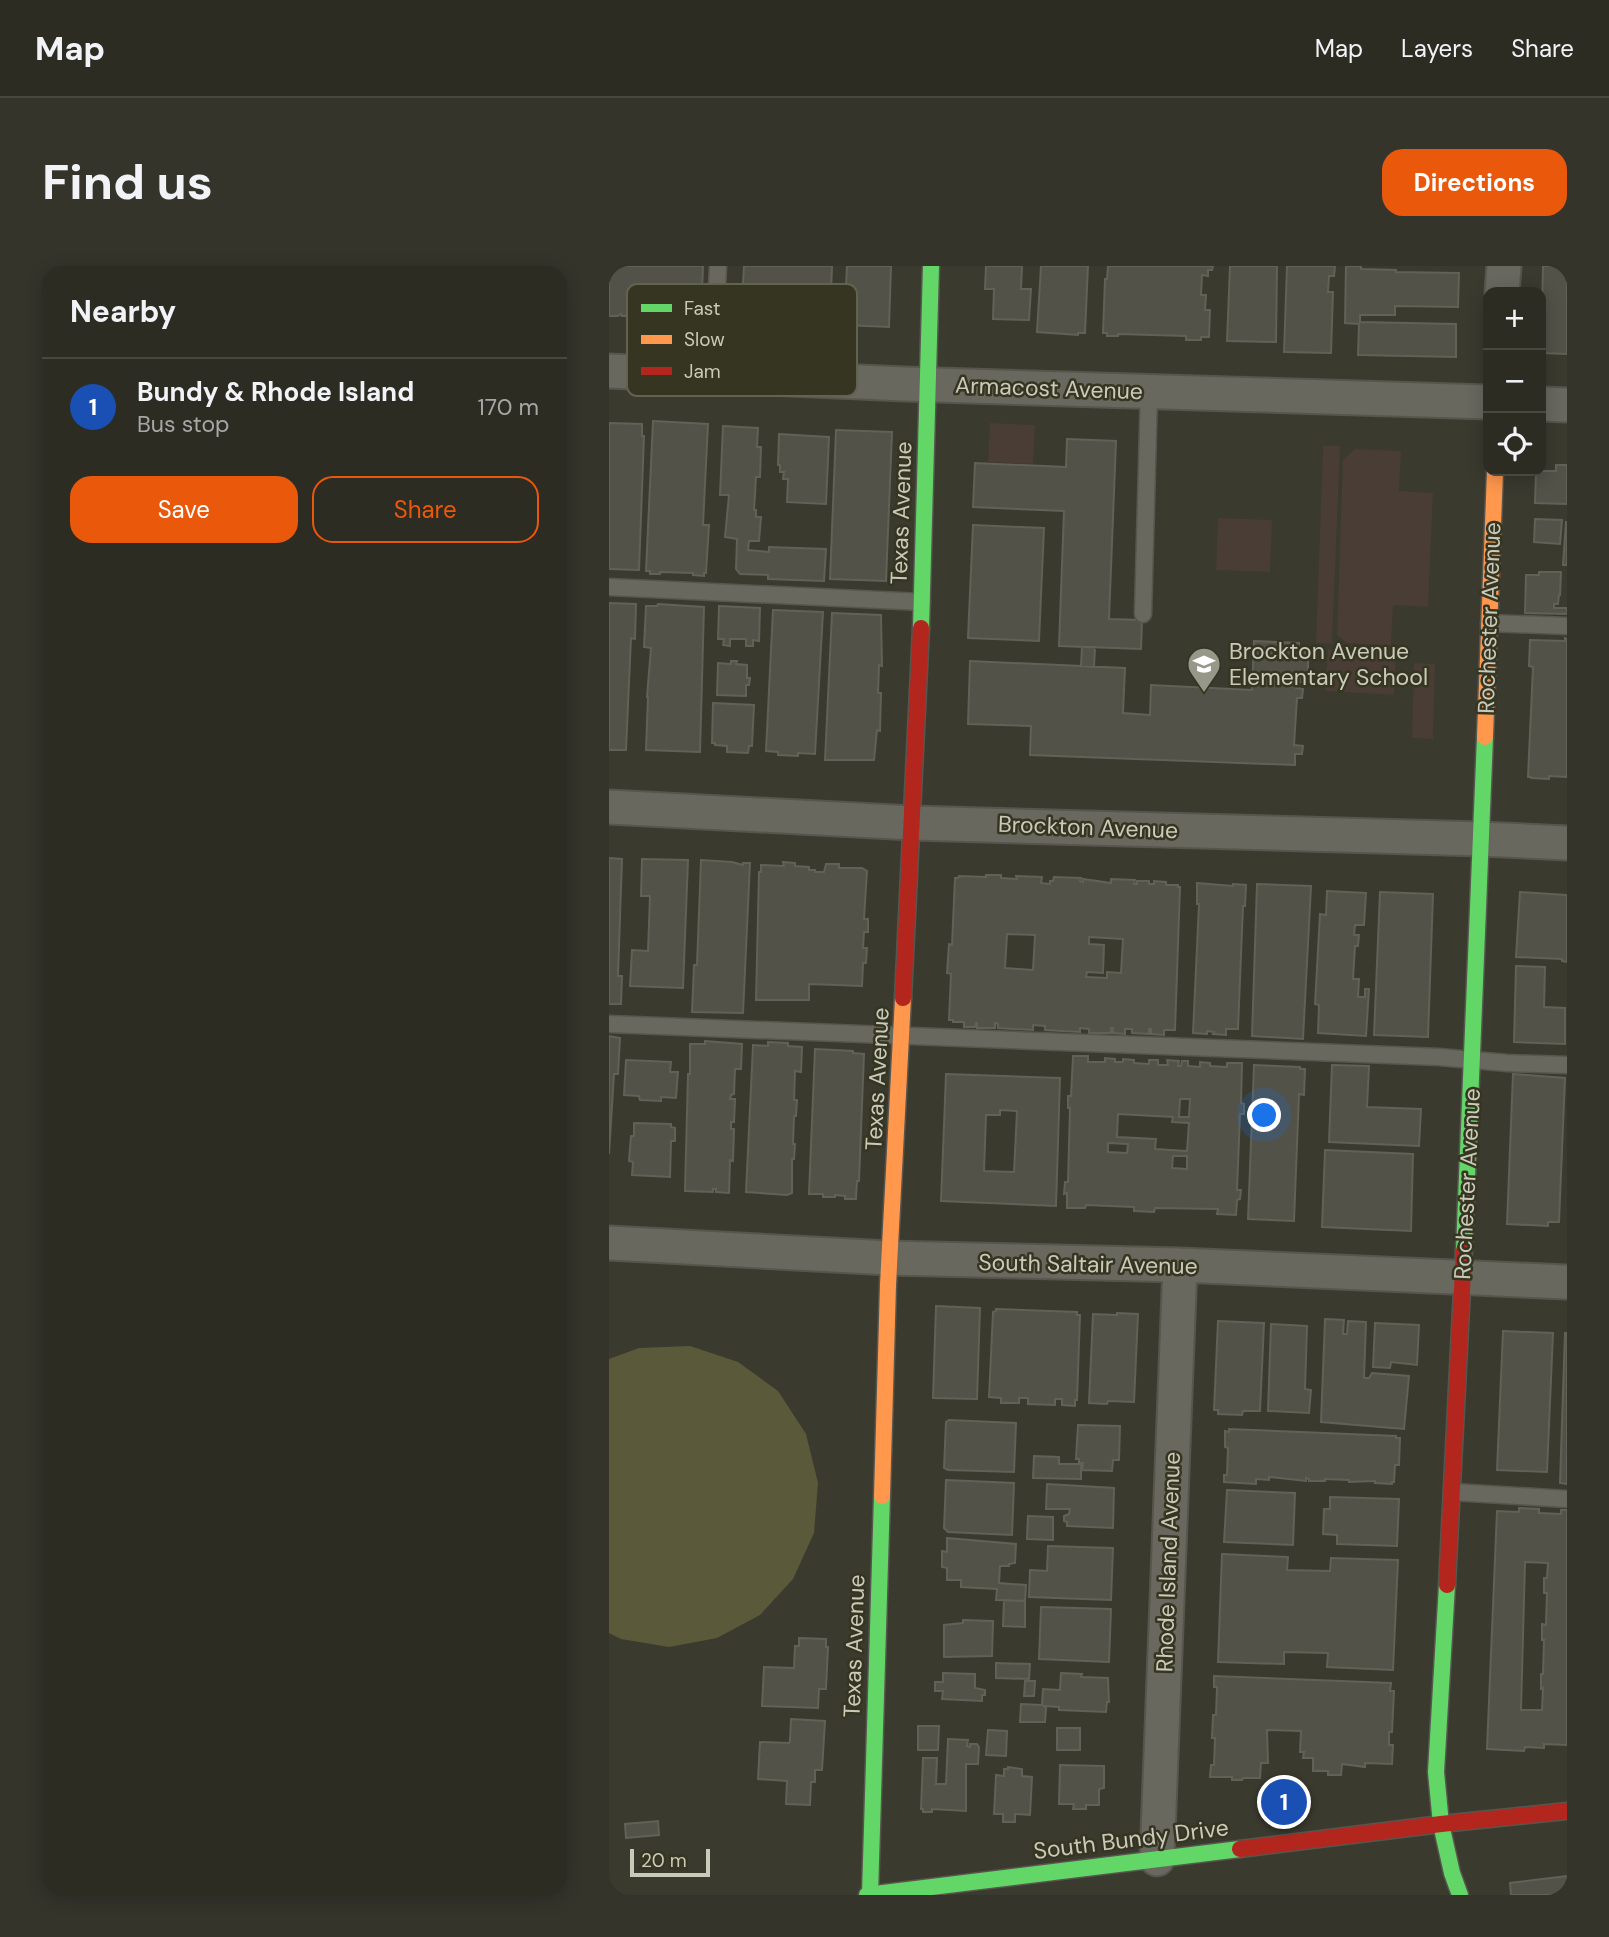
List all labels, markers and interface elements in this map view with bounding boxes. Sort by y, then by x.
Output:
text: Map [35,27,105,70]
text: Map [1315,33,1363,64]
text: Layers [1401,33,1473,64]
text: Share [1511,33,1574,64]
button: Directions [1382,149,1567,216]
text: Find us [42,150,213,214]
legend [627,284,857,396]
map controls [1483,287,1546,476]
button: + [1483,287,1546,350]
text: Nearby [70,292,176,331]
text: Fast [684,296,720,321]
text: Slow [684,327,725,352]
button: − [1483,350,1546,413]
text: Jam [684,359,721,384]
street label: Armacost Avenue [955,370,1143,406]
text: Bundy & Rhode Island [137,375,414,409]
text: 1 [89,392,97,422]
text: 170 m [478,392,539,422]
text: Bus stop [137,409,229,439]
button: locate [1483,413,1546,476]
street label: Texas Avenue [884,441,918,585]
button: Save [70,476,298,543]
button: Share [312,476,539,543]
street label: Rochester Avenue [1471,522,1507,714]
place label: Brockton Avenue Elementary School [1229,636,1428,692]
school or university icon: Brockton Avenue Elementary School [1185,645,1223,694]
street label: Brockton Avenue [997,809,1179,845]
street label: Texas Avenue [858,1007,896,1151]
street label: Rochester Avenue [1447,1088,1487,1280]
your location [1247,1098,1281,1132]
street label: South Saltair Avenue [978,1247,1198,1281]
street label: Rhode Island Avenue [1149,1451,1187,1673]
street label: Texas Avenue [837,1574,871,1718]
pin: 1 [1261,1776,1307,1828]
street label: South Bundy Drive [1032,1812,1230,1866]
scale bar [630,1846,711,1878]
text: 20 m [641,1848,687,1873]

